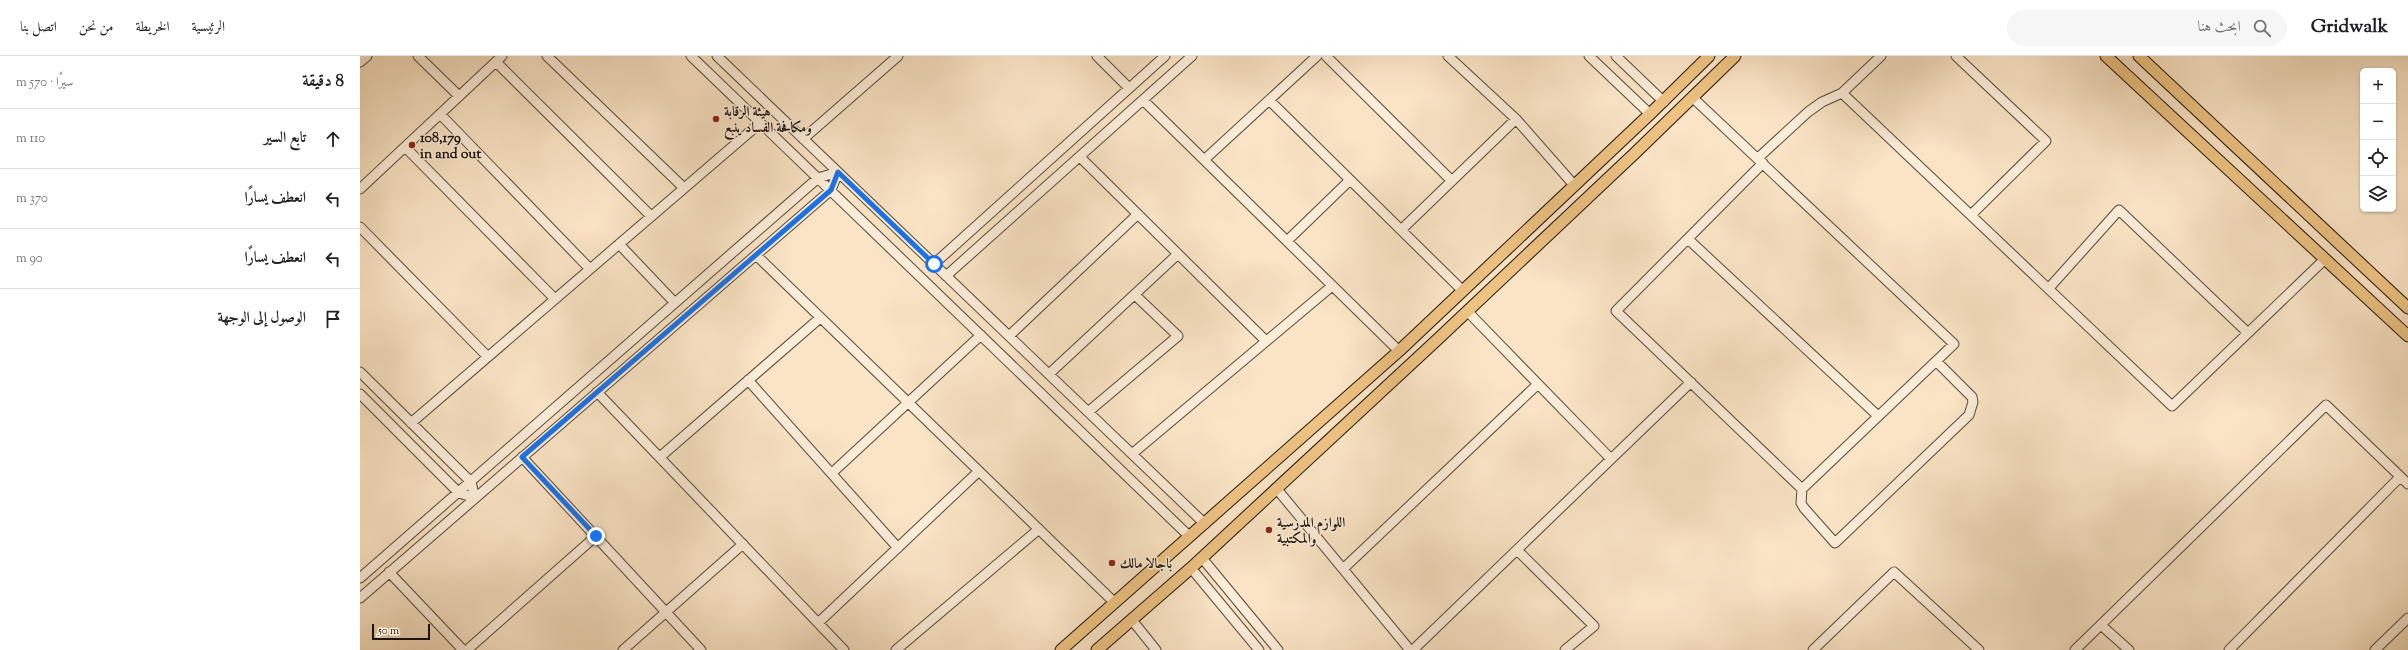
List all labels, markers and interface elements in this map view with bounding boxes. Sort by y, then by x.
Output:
search box [2007,10,2287,46]
text: Gridwalk [2311,14,2388,41]
text: ابحث هنا [2197,17,2241,38]
icon: search [2251,17,2273,39]
text: اتصل بنا [20,18,57,38]
text: من نحن [79,18,113,38]
text: الخريطة [135,18,170,38]
text: الرئيسية [192,18,225,38]
map controls [2360,68,2396,212]
button: + [2360,68,2396,104]
text: 8 دقيقة [302,70,344,94]
text: سيرًا · 570 m [16,74,73,92]
place label: هيئة الرقابة ومكافحة الفساد ينبع [724,103,812,140]
button: − [2360,104,2396,140]
marker: هيئة الرقابة ومكافحة الفساد ينبع [711,114,721,124]
text: تابع السير [264,128,306,149]
icon: ahead [322,128,344,150]
place label: 108,179 in and out [420,129,481,165]
text: 110 m [16,130,45,148]
marker: 108,179 in and out [407,140,417,150]
button: locate [2360,140,2396,176]
button: layers [2360,176,2396,212]
text: انعطف يسارًا [245,188,306,209]
icon: left [322,188,344,210]
text: 370 m [16,190,48,208]
text: انعطف يسارًا [245,248,306,269]
icon: left [322,248,344,270]
text: 90 m [16,250,43,268]
route start [925,255,943,273]
text: الوصول إلى الوجهة [217,308,306,329]
icon: arrive [322,308,344,330]
place label: اللوازم المدرسية والمكتبية [1277,514,1345,550]
marker: اللوازم المدرسية والمكتبية [1264,525,1274,535]
route end [587,527,605,545]
place label: باجالا مالك [1120,555,1172,575]
marker: باجالا مالك [1107,558,1117,568]
scale bar [372,622,430,641]
text: 50 m [378,623,399,639]

